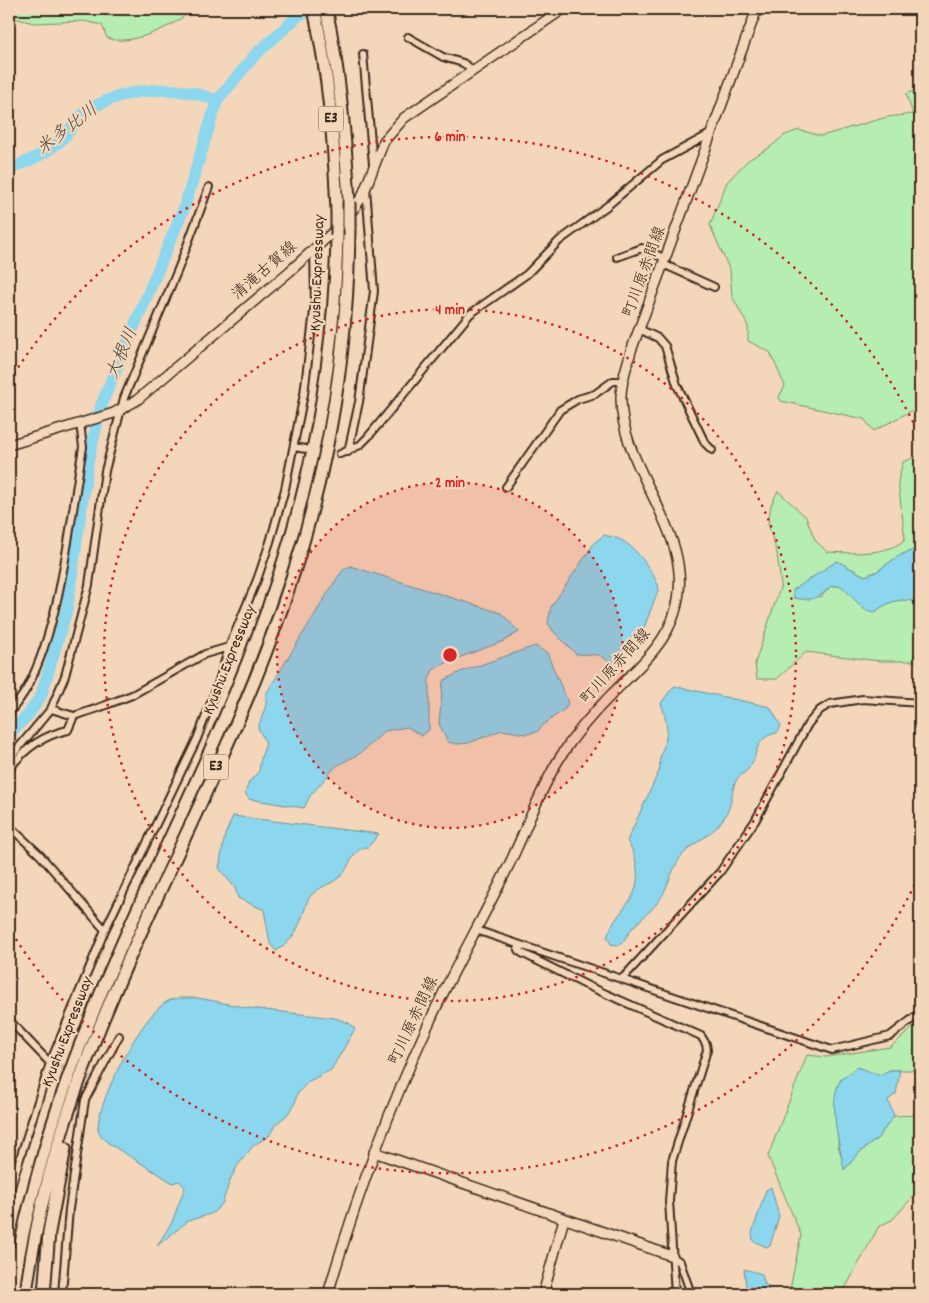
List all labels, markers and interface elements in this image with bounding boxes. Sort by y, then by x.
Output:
water label: 米多比川 [32,98,104,162]
road number: E3 [318,106,344,132]
text: 6 min [435,127,465,149]
street label: Kyushu Expressway [304,214,332,332]
street label: 町川原赤間線 [618,223,672,321]
street label: 清滝古賀線 [227,236,303,306]
text: 4 min [435,300,465,322]
water label: 大根川 [101,324,145,384]
text: 2 min [435,473,465,495]
street label: Kyushu Expressway [197,601,263,718]
street label: 町川原赤間線 [575,624,657,710]
centre of rings [441,646,459,664]
road number: E3 [204,754,228,780]
street label: Kyushu Expressway [36,973,100,1091]
street label: 町川原赤間線 [383,973,445,1069]

